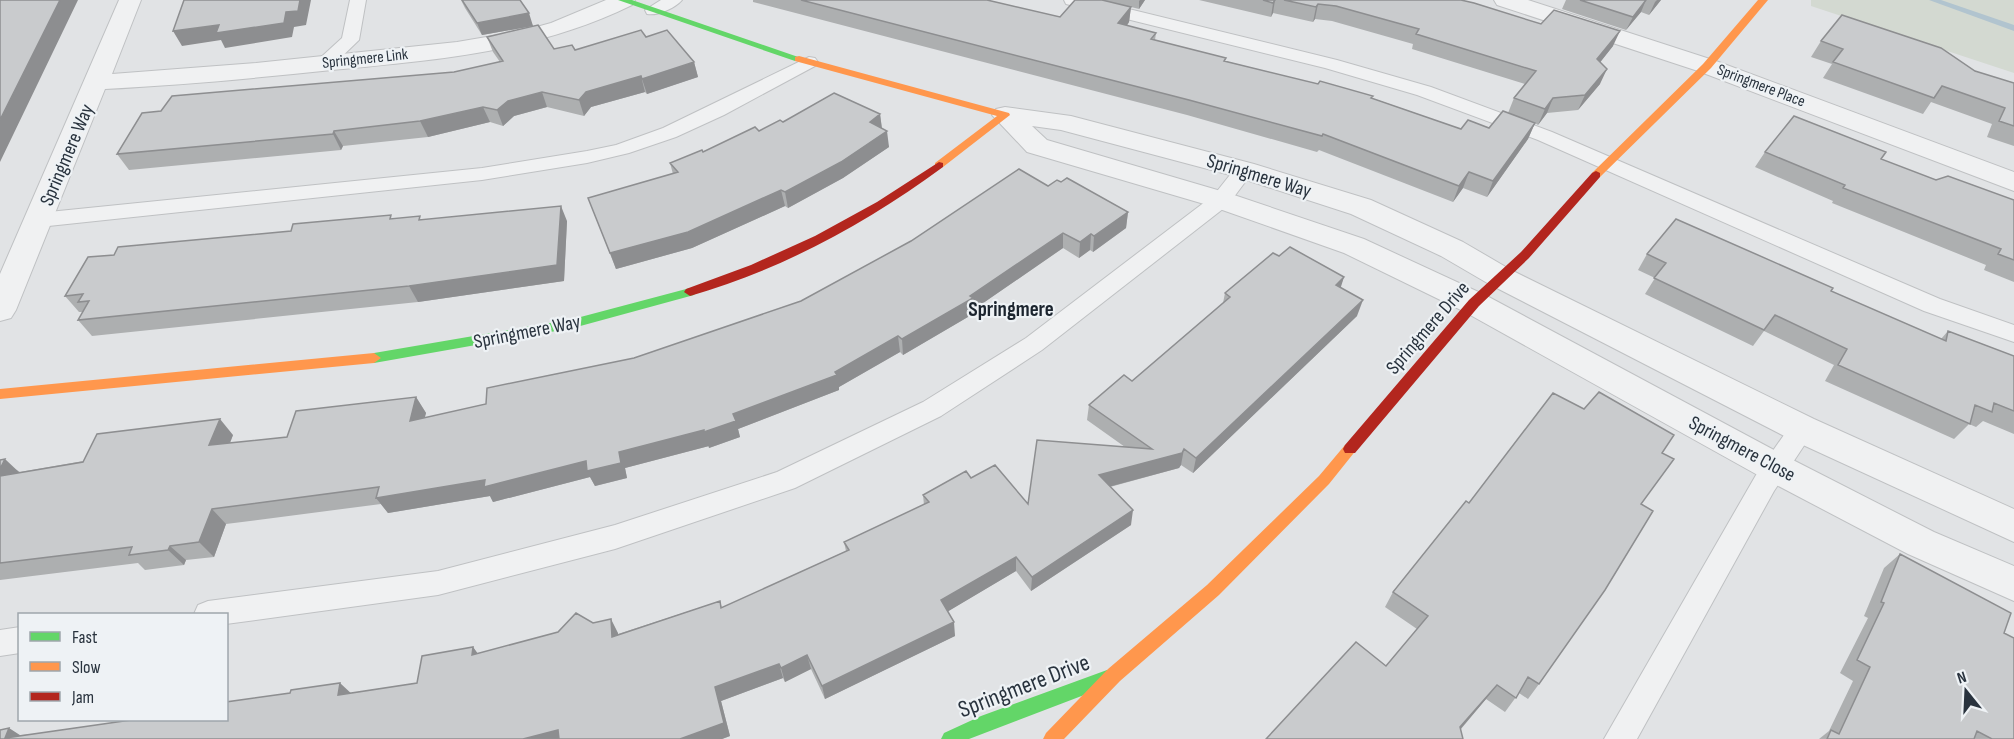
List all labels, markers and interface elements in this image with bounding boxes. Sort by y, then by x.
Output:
street label: Springmere Link [321,45,409,73]
street label: Springmere Place [1714,60,1808,112]
street label: Springmere Way [35,100,99,209]
street label: Springmere Way [1204,149,1314,203]
street label: Springmere Drive [1381,277,1475,379]
district label: Springmere [968,297,1054,322]
street label: Springmere Way [472,310,583,354]
street label: Springmere Close [1685,411,1799,487]
legend [18,613,228,721]
text: Fast [72,627,98,648]
street label: Springmere Drive [954,648,1094,724]
text: Slow [72,657,101,678]
north arrow [1936,661,1996,721]
text: N [1955,668,1969,689]
text: Jam [71,687,94,708]

